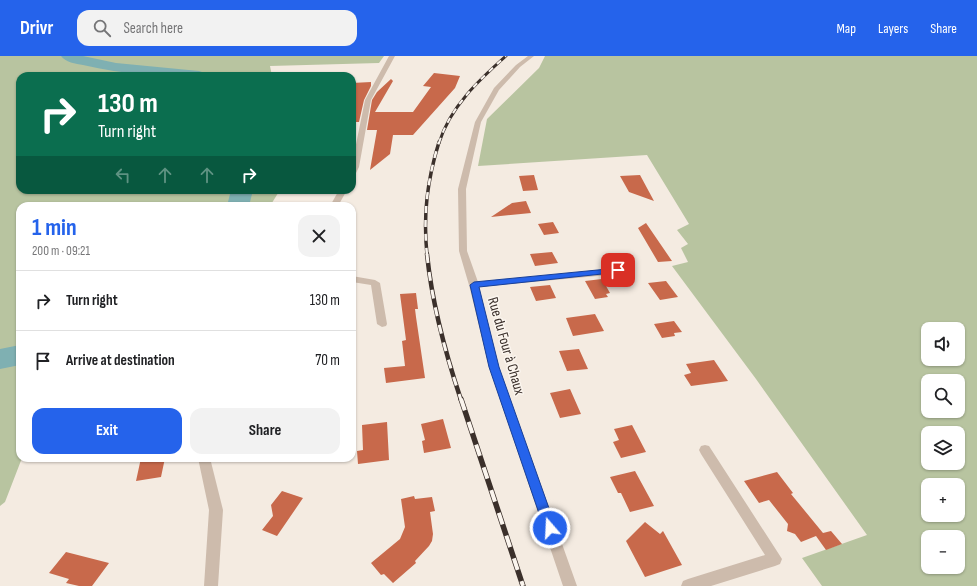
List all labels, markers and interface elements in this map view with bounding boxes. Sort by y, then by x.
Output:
search box [77,10,357,46]
text: Drivr [20,17,53,40]
icon: search [91,17,113,39]
text: Search here [123,19,183,38]
text: Map [836,20,856,37]
text: Layers [878,20,908,37]
text: Share [930,20,957,37]
text: 130 m [98,87,158,120]
icon: right [32,88,84,140]
text: Turn right [98,121,156,142]
icon: left [112,164,134,186]
icon: ahead [154,164,176,186]
icon: ahead [196,164,218,186]
icon: right [238,164,260,186]
text: 1 min [32,213,77,242]
button: close [298,215,340,257]
text: 200 m · 09:21 [32,243,90,259]
pin [601,253,635,287]
icon: arrive [607,259,629,281]
icon: right [32,290,54,312]
text: Turn right [66,291,118,310]
text: 130 m [310,291,340,310]
street label: Rue du Four à Chaux [483,295,529,397]
map controls [921,322,965,574]
button: sound [921,322,965,366]
icon: arrive [32,350,54,372]
text: Arrive at destination [66,351,175,370]
text: 70 m [315,351,340,370]
button: search [921,374,965,418]
button: Exit [32,408,182,454]
button: Share [190,408,340,454]
button: layers [921,426,965,470]
button: + [921,478,965,522]
position arrow [529,507,571,549]
button: − [921,530,965,574]

